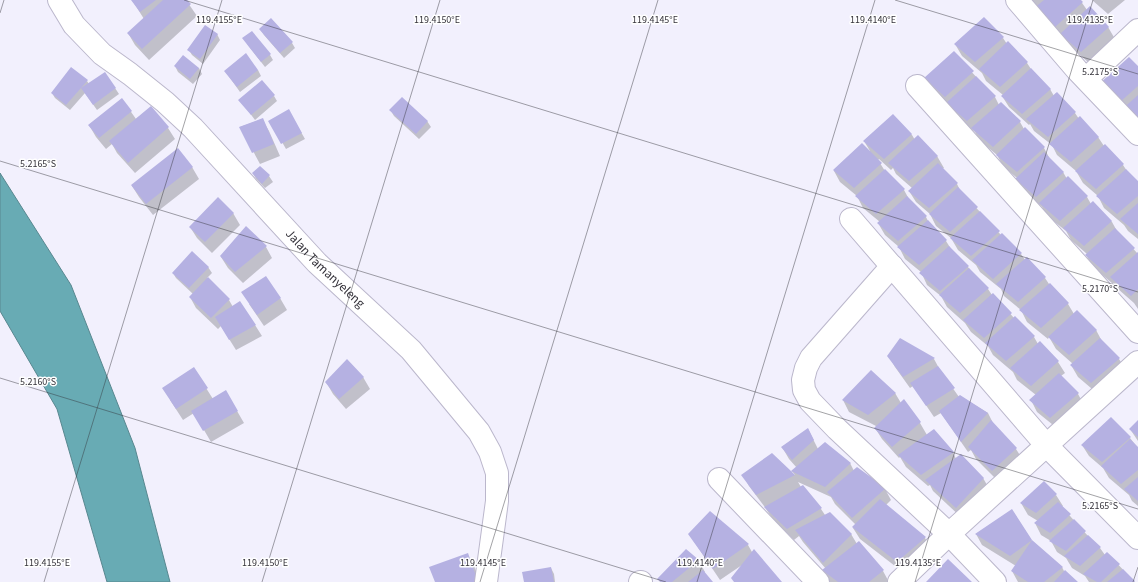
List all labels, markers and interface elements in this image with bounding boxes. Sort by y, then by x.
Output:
text: 119.4155°E [196,13,242,27]
text: 119.4150°E [414,13,460,27]
text: 119.4145°E [632,13,678,27]
text: 119.4140°E [850,13,896,27]
text: 119.4135°E [1067,13,1113,27]
text: 5.2175°S [1082,65,1118,79]
text: 5.2165°S [20,157,56,171]
street label: Jalan Tamanyeleng [281,225,369,312]
text: 5.2170°S [1082,282,1118,296]
text: 5.2160°S [20,375,56,389]
text: 5.2165°S [1082,499,1118,513]
text: 119.4155°E [24,556,70,570]
text: 119.4150°E [242,556,288,570]
text: 119.4145°E [460,556,506,570]
text: 119.4140°E [677,556,723,570]
text: 119.4135°E [895,556,941,570]

